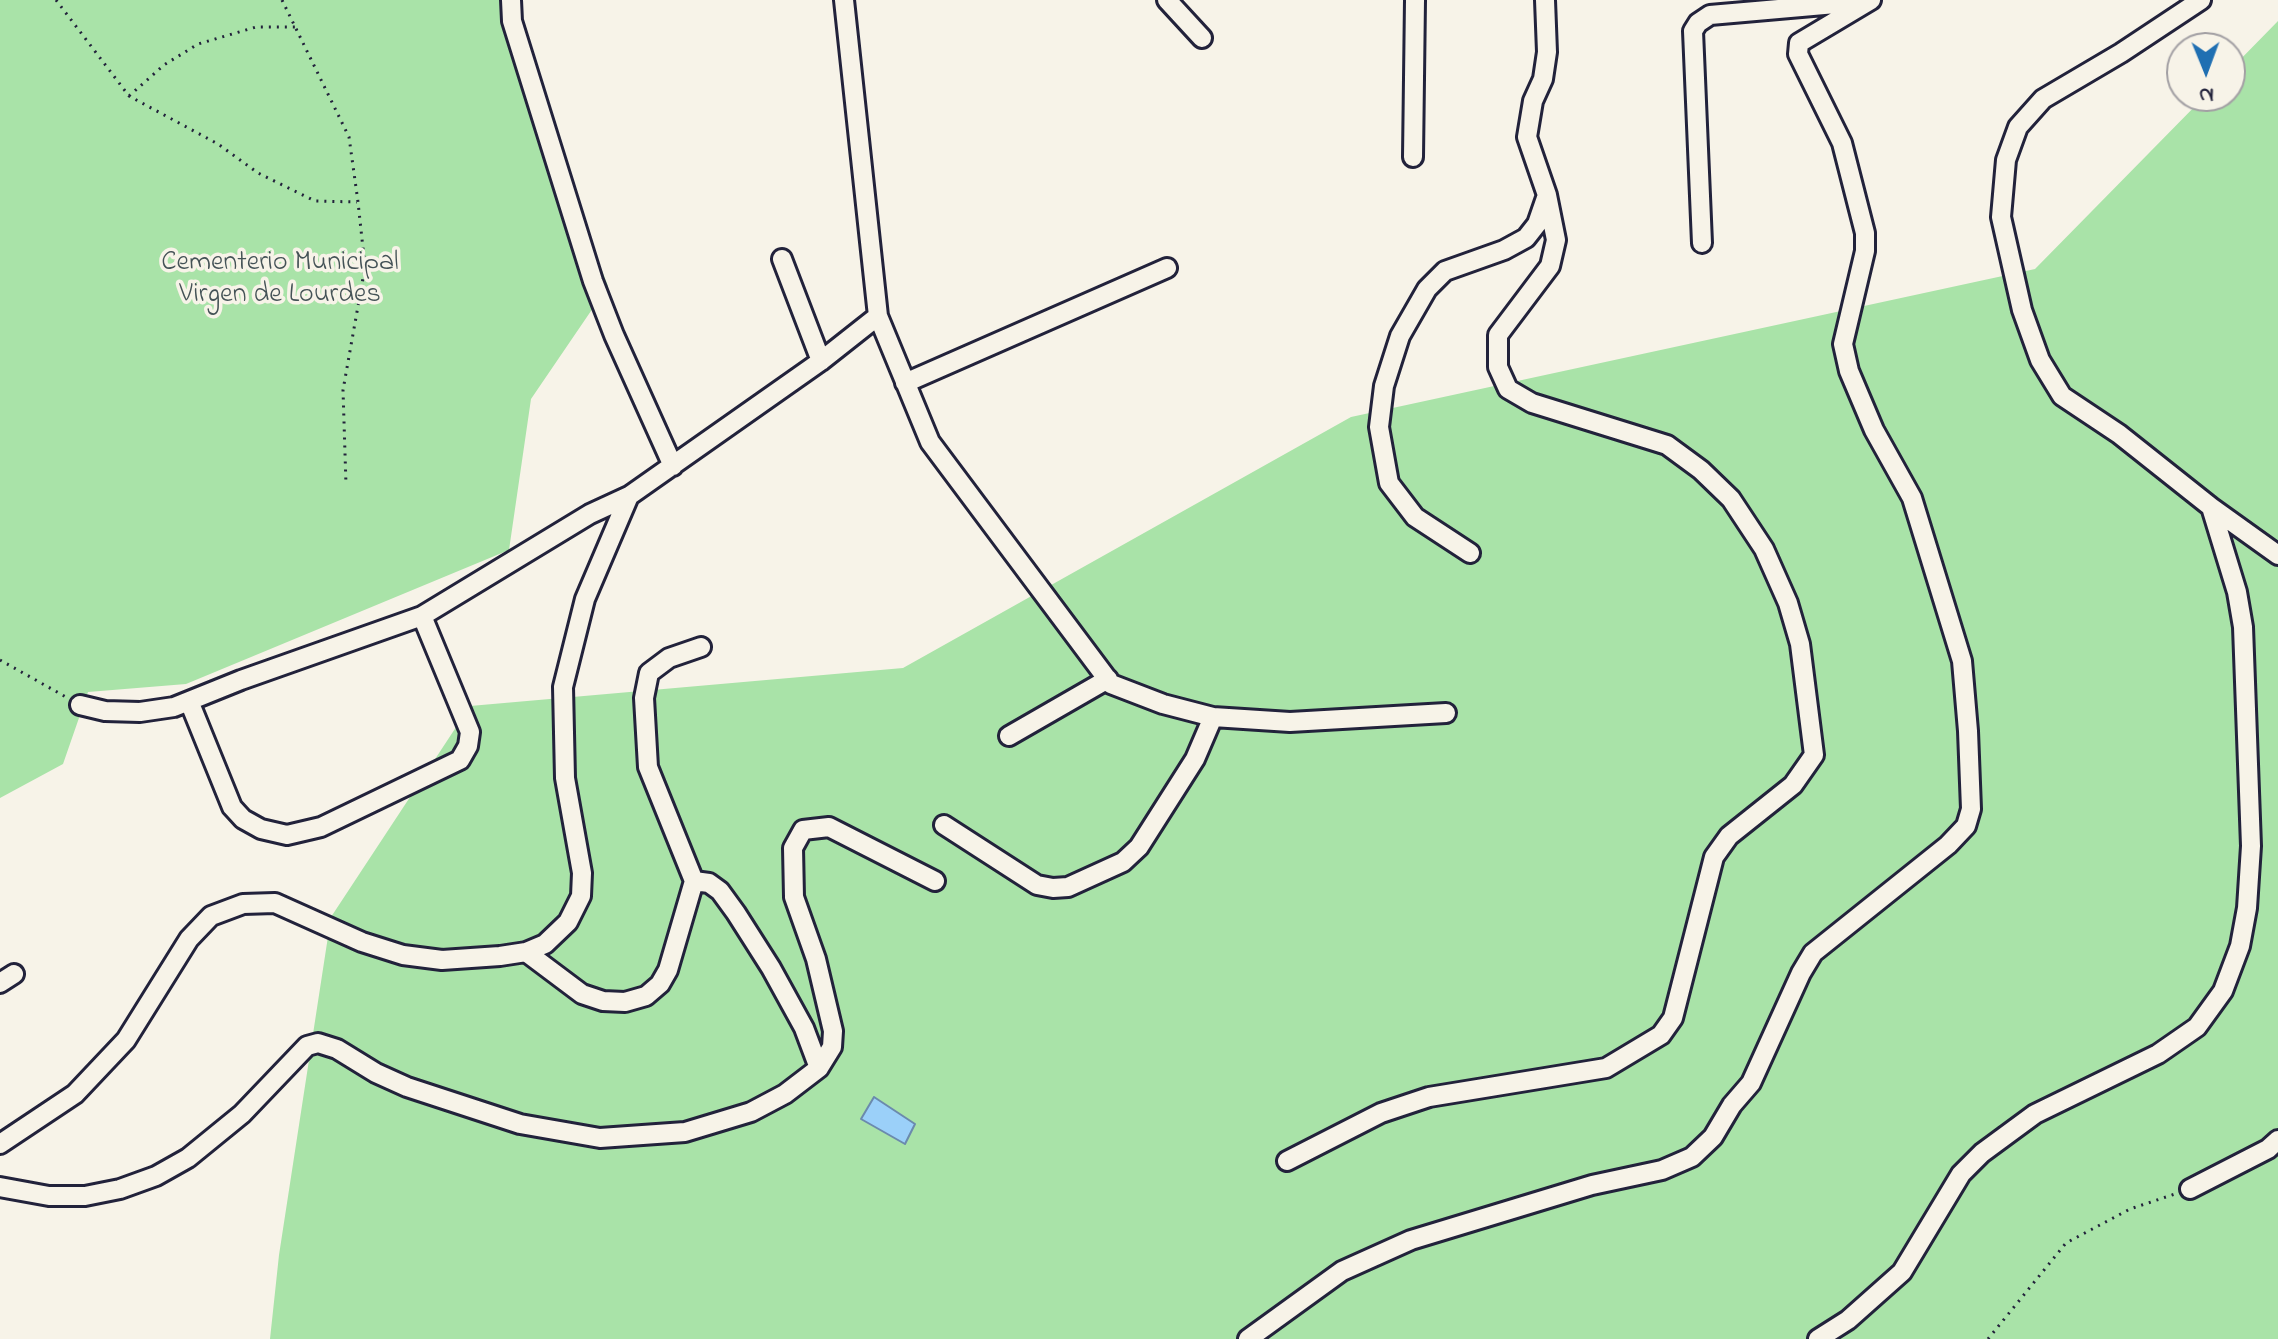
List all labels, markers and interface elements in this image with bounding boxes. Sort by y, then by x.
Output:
north arrow [2166,32,2246,112]
text: N [2199,78,2214,110]
park label: Cementerio Municipal Virgen de Lourdes [161,247,399,313]

